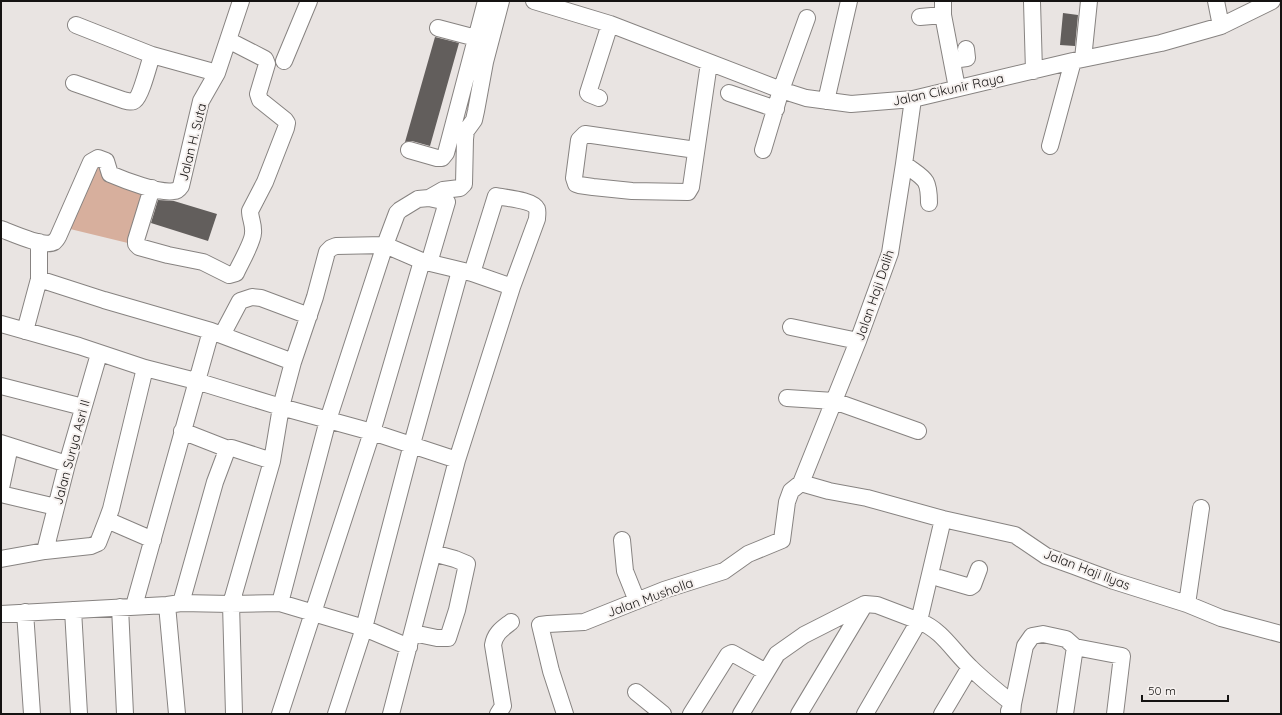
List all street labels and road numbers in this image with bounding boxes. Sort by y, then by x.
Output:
street label: Jalan Cikunir Raya [891,69,1005,109]
street label: Jalan H. Suta [175,101,209,183]
street label: Jalan Haji Dalih [851,248,897,342]
street label: Jalan Surya Asri II [49,398,93,506]
street label: Jalan Haji Ilyas [1041,545,1133,593]
street label: Jalan Musholla [605,574,695,620]

